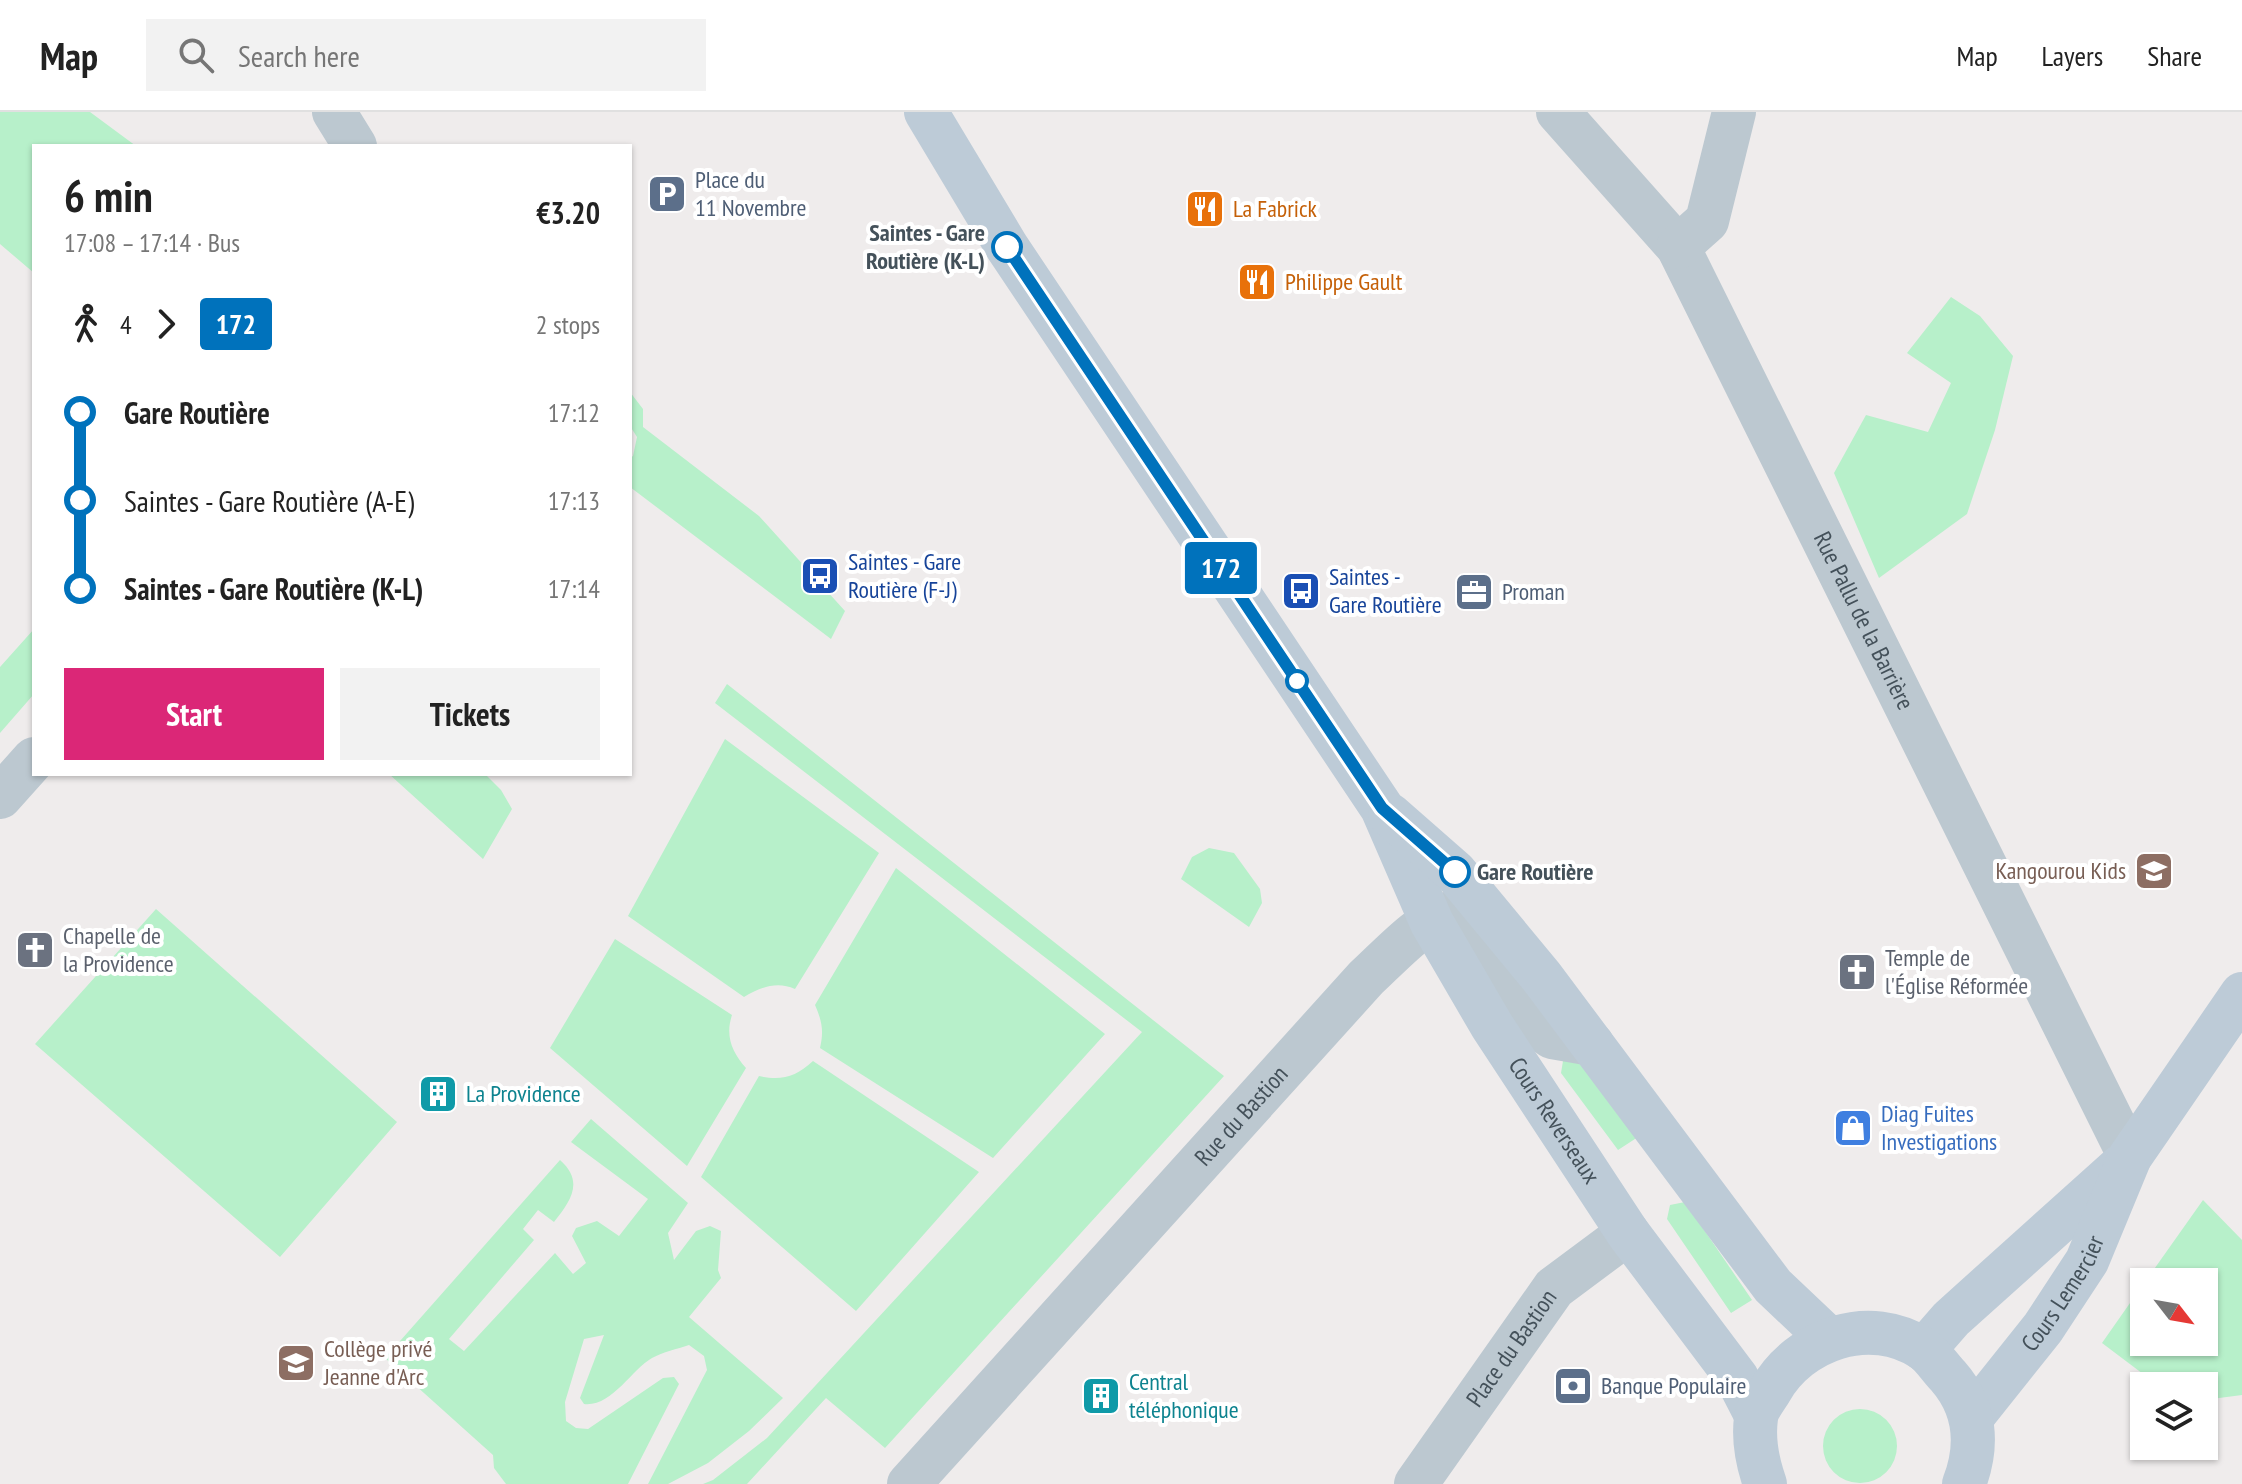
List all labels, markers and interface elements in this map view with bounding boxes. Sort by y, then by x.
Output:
search box [146,19,706,91]
text: Map [40,31,98,80]
icon: search [174,33,218,77]
text: Search here [238,36,360,75]
text: Map [1956,37,1998,74]
text: Layers [2042,37,2103,74]
text: Share [2147,37,2202,74]
place label: Place du 11 Novembre [695,164,806,223]
text: 6 min [64,167,153,224]
parking icon: Place du 11 Novembre [646,173,688,215]
restaurant icon: La Fabrick [1184,188,1226,230]
text: €3.20 [536,193,600,232]
place label: La Fabrick [1233,193,1318,224]
place label: Saintes - Gare Routière (K-L) [866,217,985,276]
text: 17:08 – 17:14 · Bus [64,226,240,259]
marker: Saintes - Gare Routière (K-L) [992,232,1022,262]
restaurant icon: Philippe Gault [1236,261,1278,303]
place label: Philippe Gault [1285,266,1403,297]
icon: walk [64,302,108,346]
icon: forward [144,302,188,346]
text: 172 [216,305,256,342]
text: 4 [120,308,132,341]
text: 2 stops [536,308,600,341]
text: Gare Routière [124,393,270,432]
text: 17:12 [548,396,600,429]
text: Saintes - Gare Routière (A-E) [124,481,414,520]
text: 17:13 [548,484,600,517]
street label: Rue Pallu de la Barrière [1807,526,1921,715]
line badge: 172 [1175,542,1267,594]
place label: Saintes - Gare Routière (F-J) [848,546,961,605]
text: 172 [1201,549,1241,586]
bus stop icon: Saintes - Gare Routière (F-J) [799,555,841,597]
place label: Saintes - Gare Routière [1329,561,1442,620]
text: Saintes - Gare Routière (K-L) [124,569,423,608]
bus stop icon: Saintes - Gare Routière [1280,570,1322,612]
office icon: Proman [1453,571,1495,613]
text: 17:14 [548,572,600,605]
place label: Proman [1502,576,1565,607]
button: Start [64,668,324,760]
button: Tickets [340,668,600,760]
unlabelled marker [1286,670,1308,692]
school or university icon: Kangourou Kids [2133,850,2175,892]
place label: Kangourou Kids [1995,855,2126,886]
place label: Gare Routière [1477,856,1594,887]
marker: Gare Routière [1440,857,1470,887]
place label: Chapelle de la Providence [63,920,174,979]
church icon: Chapelle de la Providence [14,929,56,971]
place label: Temple de l'Église Réformée [1885,942,2028,1001]
church icon: Temple de l'Église Réformée [1836,951,1878,993]
street label: Cours Reverseaux [1502,1051,1607,1189]
street label: Rue du Bastion [1188,1059,1294,1172]
building icon: La Providence [417,1073,459,1115]
place label: La Providence [466,1078,581,1109]
place label: Diag Fuites Investigations [1881,1098,1997,1157]
shop icon: Diag Fuites Investigations [1832,1107,1874,1149]
street label: Cours Lemercier [2014,1230,2111,1358]
north arrow [2130,1268,2218,1356]
map controls [2130,1268,2218,1460]
street label: Place du Bastion [1459,1283,1563,1413]
place label: Collège privé Jeanne d'Arc [323,1333,432,1392]
school or university icon: Collège privé Jeanne d'Arc [275,1342,317,1384]
bank icon: Banque Populaire [1552,1365,1594,1407]
place label: Central téléphonique [1129,1366,1239,1425]
place label: Banque Populaire [1601,1370,1746,1401]
button: layers [2130,1372,2218,1460]
building icon: Central téléphonique [1080,1375,1122,1417]

